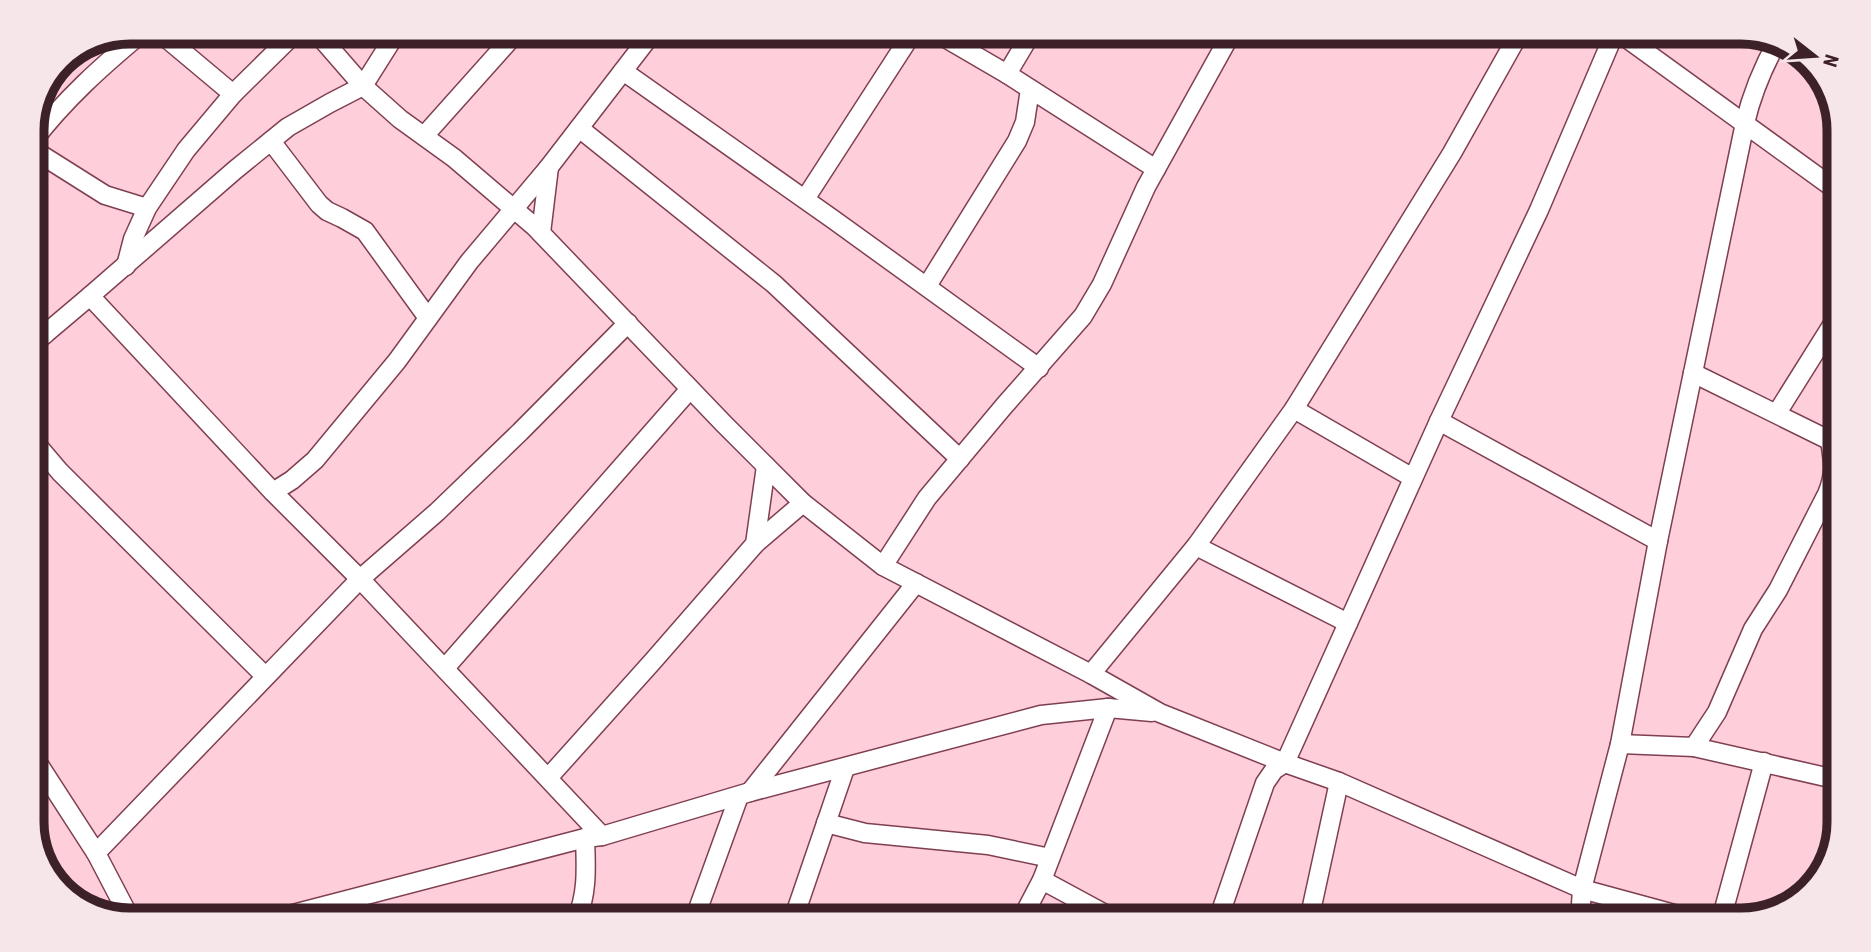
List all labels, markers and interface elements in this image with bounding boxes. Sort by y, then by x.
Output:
north arrow [1780,21,1850,91]
text: N [1818,52,1843,70]

